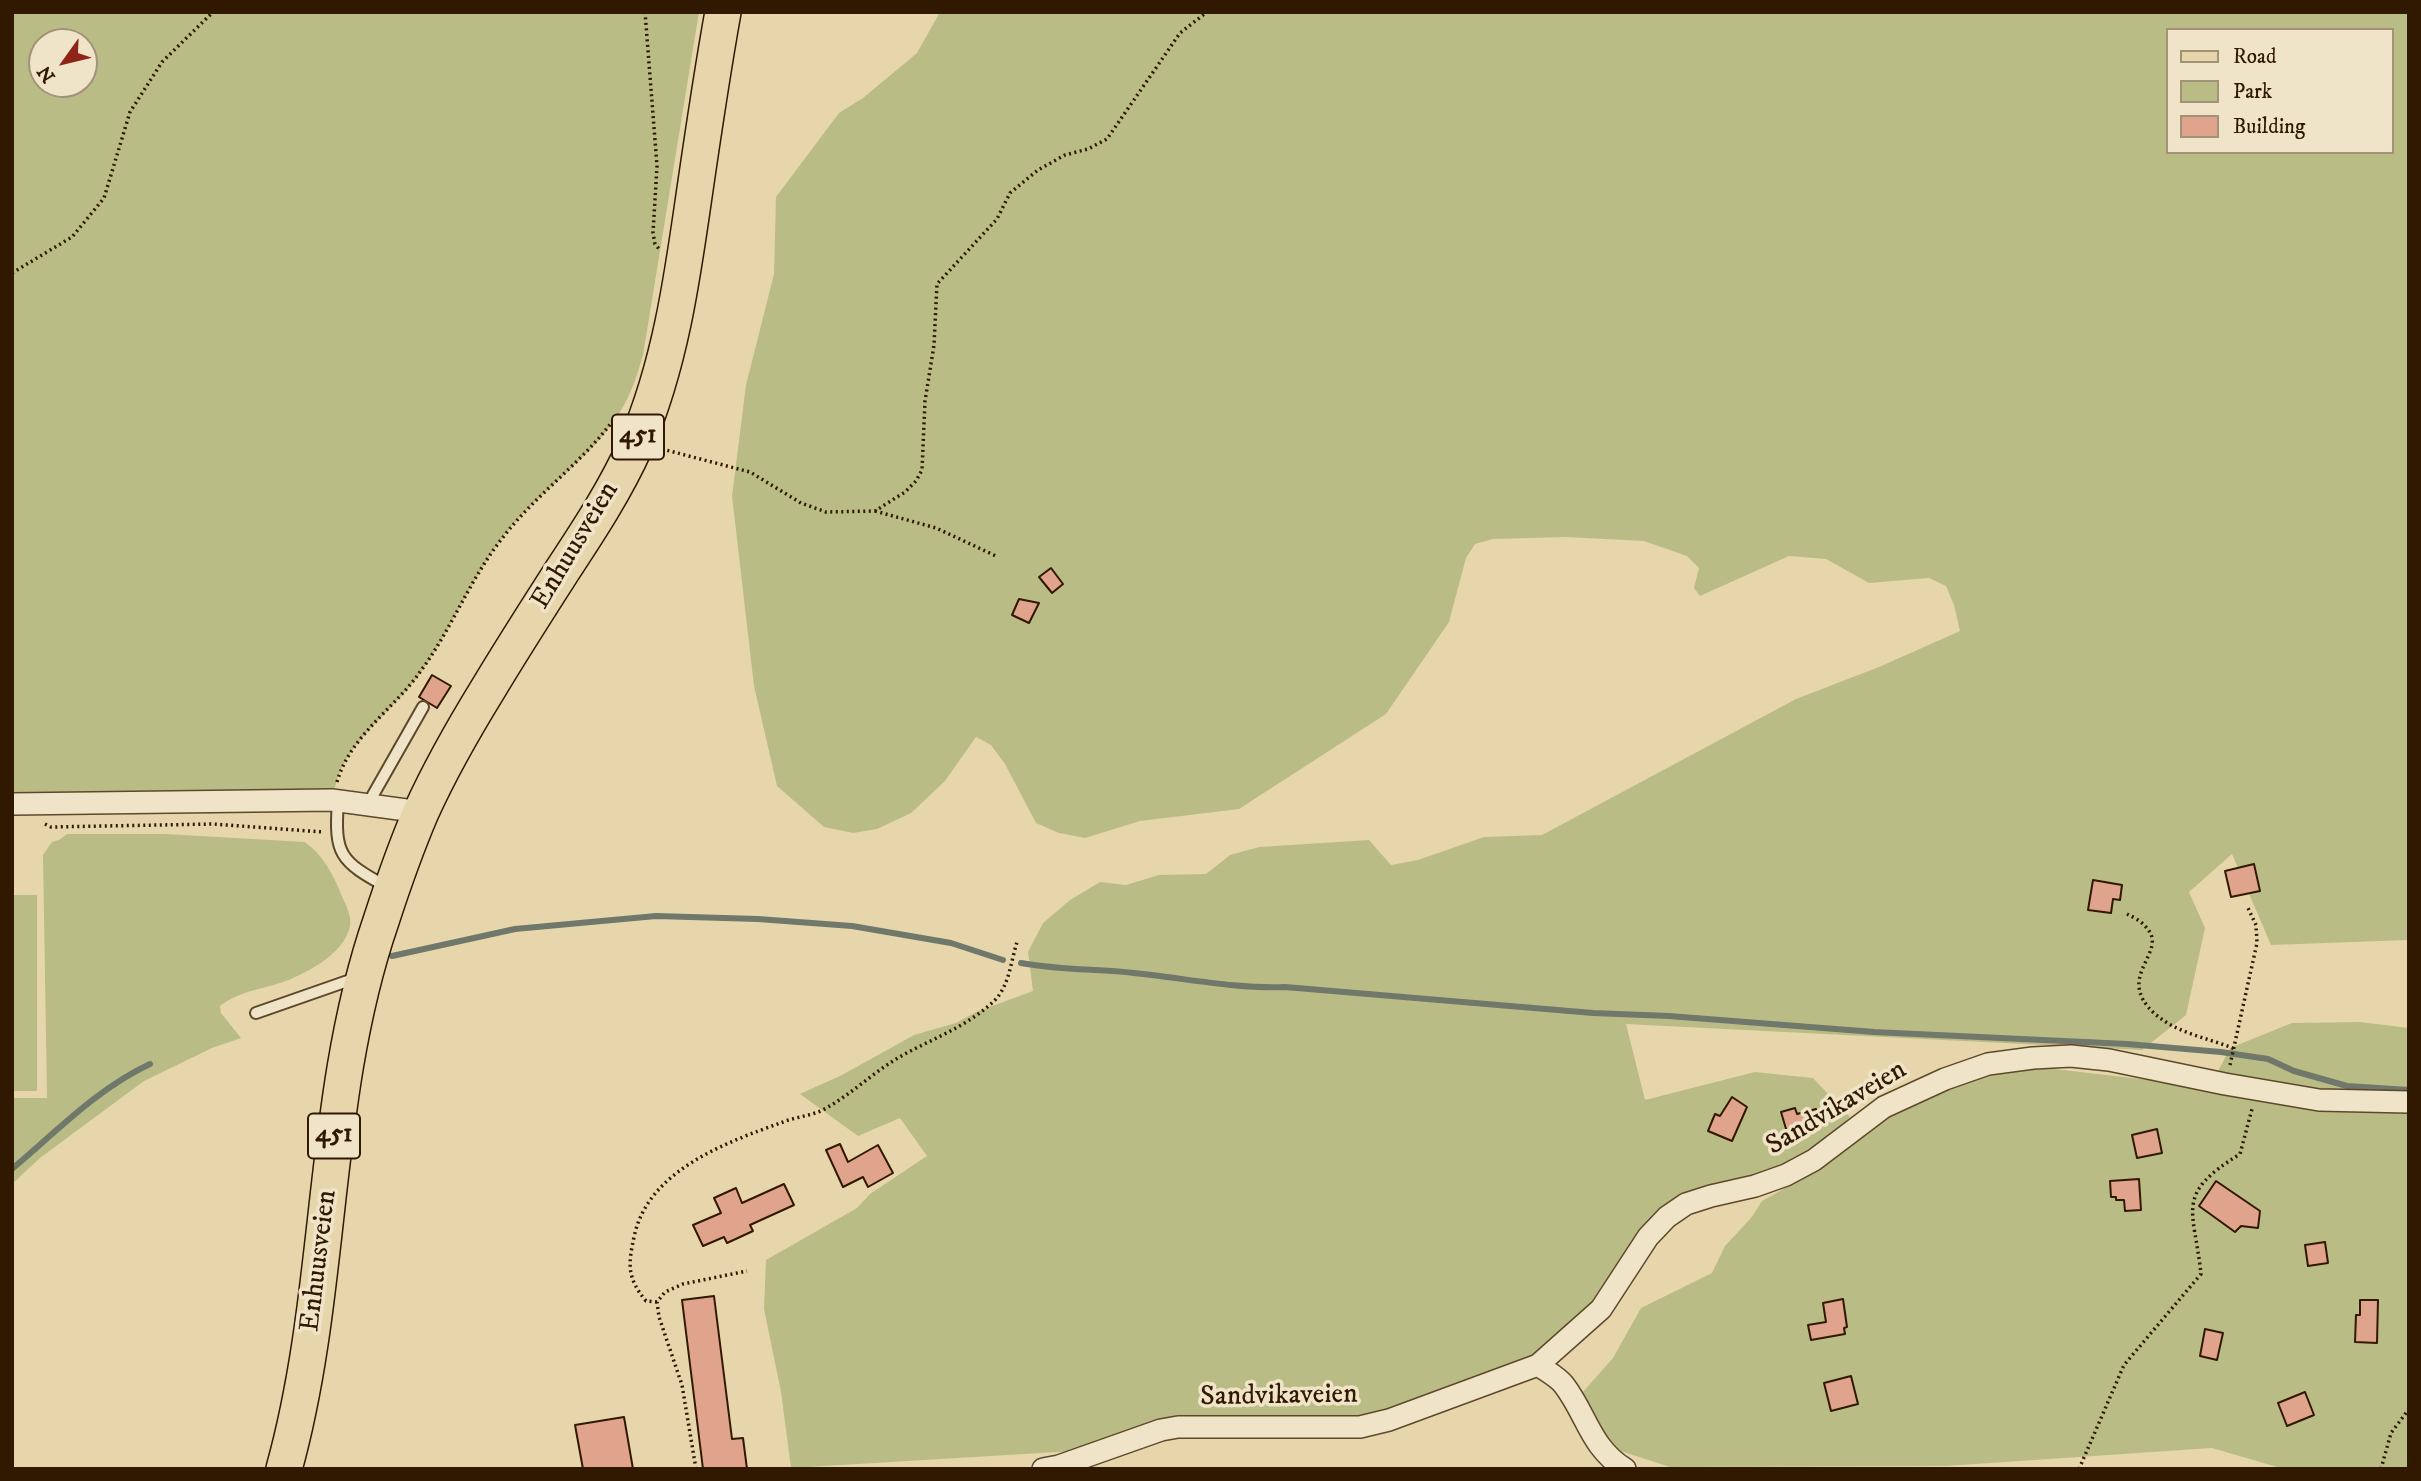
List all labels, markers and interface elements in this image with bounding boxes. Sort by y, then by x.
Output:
north arrow [28,28,98,98]
legend [2166,28,2393,154]
text: Road [2233,44,2277,70]
text: N [33,61,61,87]
text: Park [2233,79,2272,105]
text: Building [2233,114,2305,140]
road number: 451 [612,414,664,460]
street label: Enhuusveien [525,476,627,616]
street label: Sandvikaveien [1761,1054,1913,1164]
road number: 451 [308,1114,360,1158]
street label: Enhuusveien [295,1188,345,1334]
street label: Sandvikaveien [1200,1379,1358,1415]

